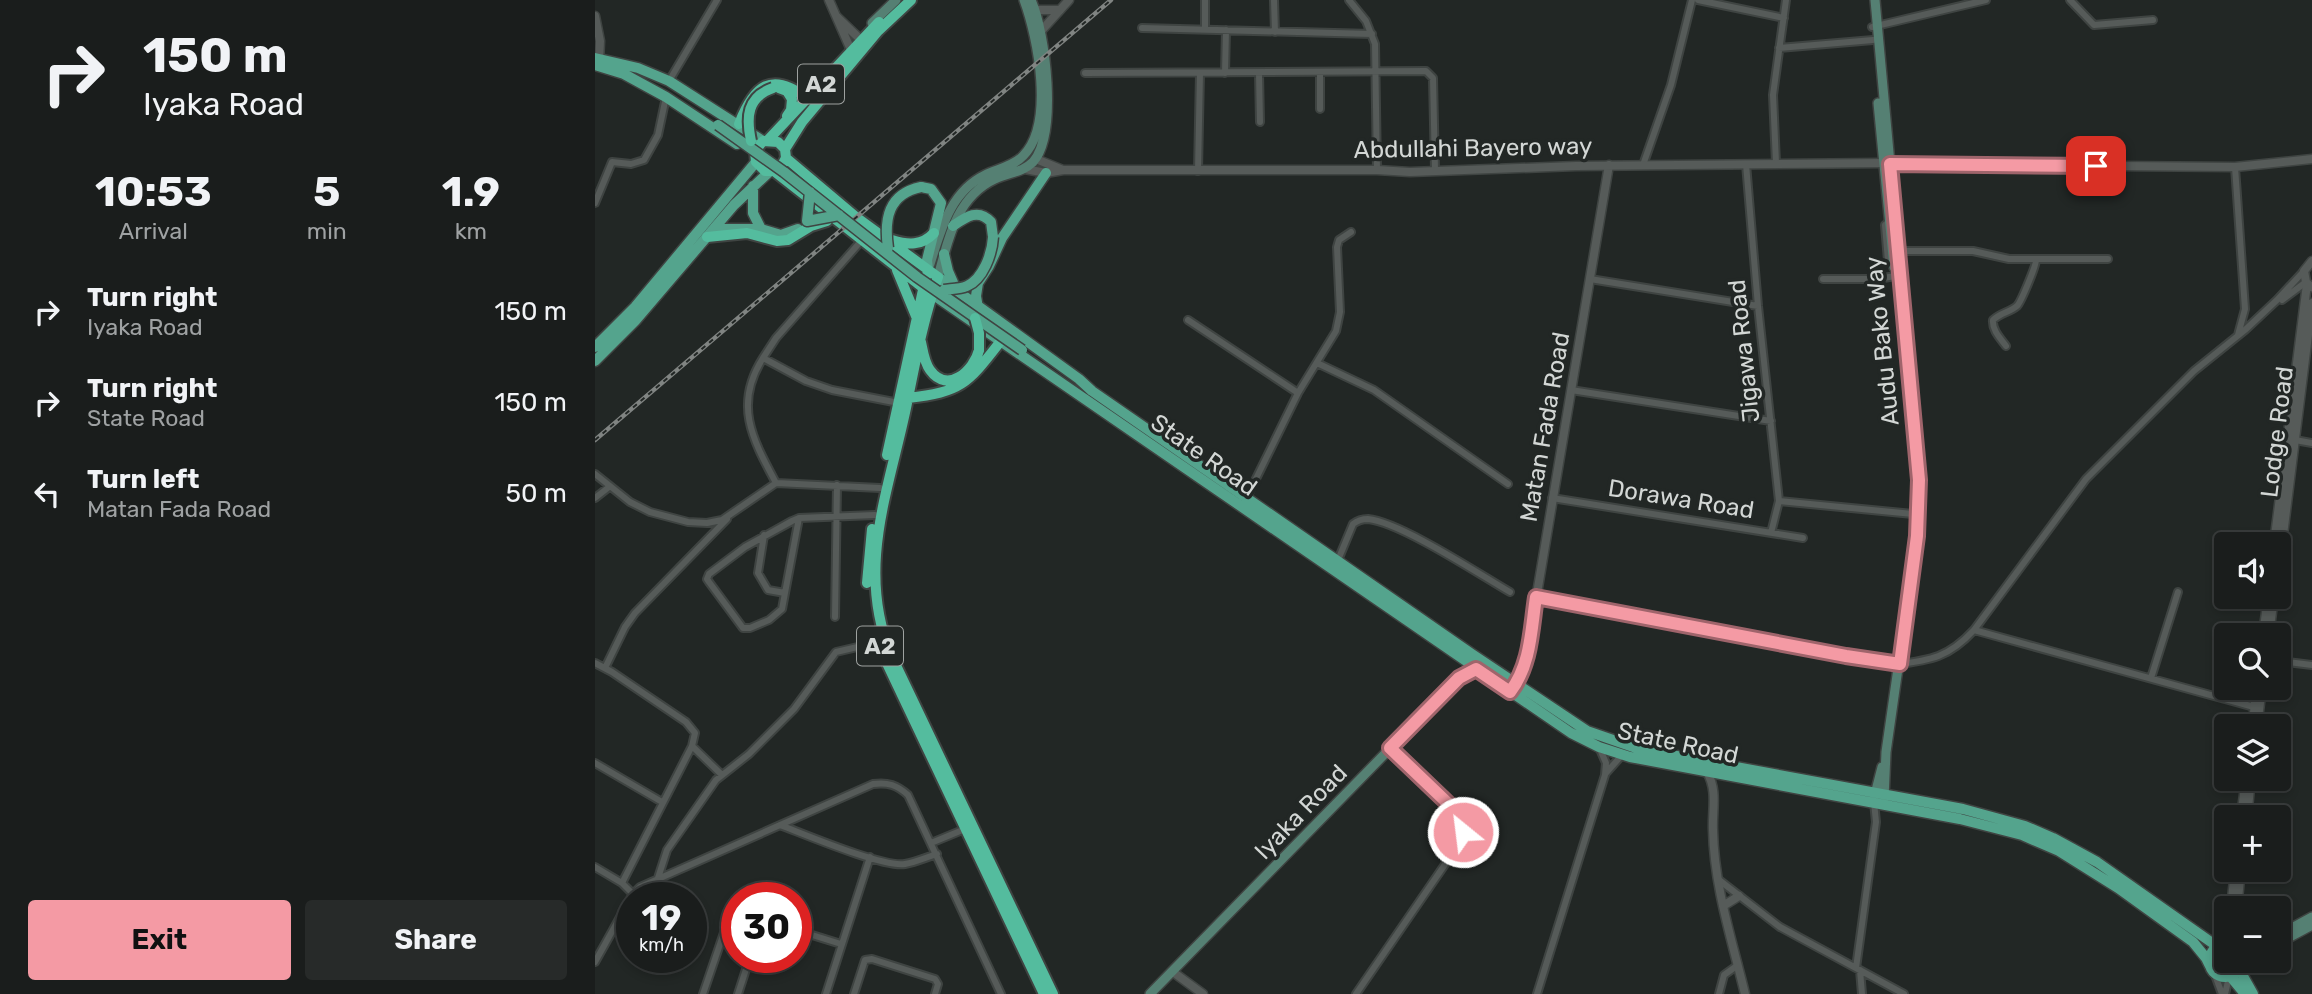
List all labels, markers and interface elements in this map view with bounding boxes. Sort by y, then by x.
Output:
text: 150 m [143,26,288,84]
icon: right [28,28,119,119]
road number: A2 [798,64,844,104]
text: Iyaka Road [143,85,304,123]
street label: Abdullahi Bayero way [1353,132,1593,164]
pin [2066,136,2126,196]
icon: arrive [2077,147,2115,185]
text: 10:53 [95,167,212,217]
text: 5 [313,167,340,217]
text: 1.9 [442,167,500,217]
text: Arrival [119,217,188,245]
text: min [307,217,347,245]
text: km [455,217,487,245]
street label: Audu Bako Way [1859,255,1905,427]
street label: Jigawa Road [1723,278,1765,424]
text: Turn right [87,282,217,313]
icon: right [28,293,66,331]
text: 150 m [494,296,567,327]
text: Iyaka Road [87,313,203,341]
street label: Matan Fada Road [1515,330,1575,524]
street label: Lodge Road [2255,365,2299,499]
text: Turn right [87,373,217,404]
icon: right [28,384,66,422]
text: 150 m [494,387,567,418]
text: State Road [87,404,205,432]
street label: State Road [1146,408,1262,502]
text: Turn left [87,464,199,495]
street label: Dorawa Road [1606,474,1756,524]
icon: left [28,475,66,513]
text: 50 m [506,478,567,509]
text: Matan Fada Road [87,495,271,523]
map controls [2214,532,2291,973]
button: sound [2214,532,2291,609]
button: search [2214,623,2291,700]
road number: A2 [857,626,903,666]
button: layers [2214,714,2291,791]
street label: State Road [1615,717,1741,769]
street label: Iyaka Road [1249,759,1353,865]
position arrow [1426,795,1500,869]
button: + [2214,805,2291,882]
speed limit sign: 30 [721,882,812,973]
button: − [2214,896,2291,973]
text: 19 [642,897,681,939]
button: Exit [28,900,291,980]
button: Share [305,900,567,980]
text: km/h [639,934,684,956]

